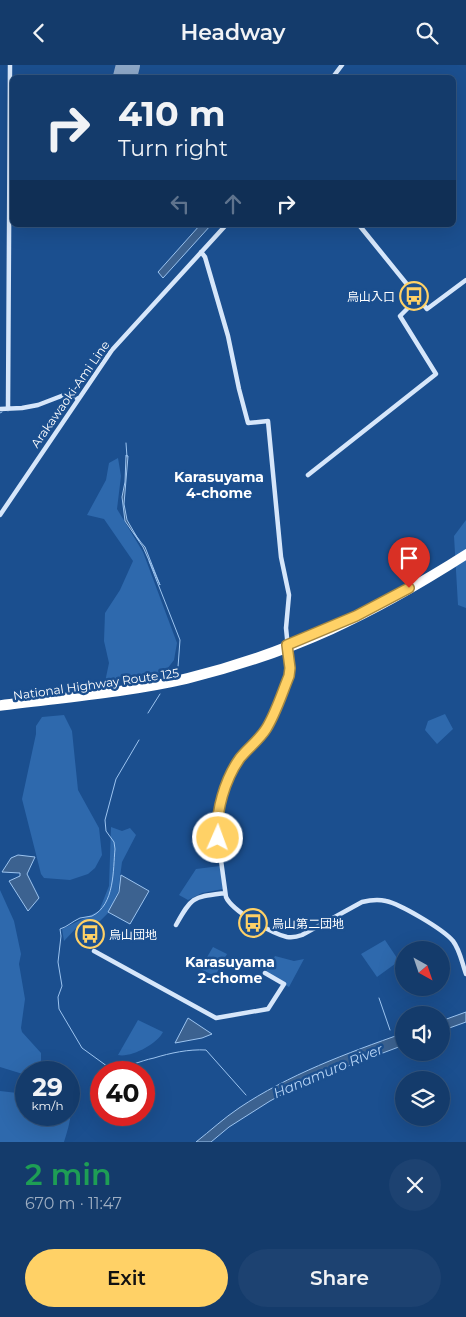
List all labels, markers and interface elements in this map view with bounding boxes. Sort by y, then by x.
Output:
icon: back [25,19,53,47]
text: Headway [180,19,286,46]
icon: search [413,19,441,47]
text: 410 m [118,92,225,135]
icon: right [35,95,100,160]
text: Turn right [118,135,228,162]
icon: left [166,190,194,218]
icon: ahead [219,190,247,218]
icon: right [272,190,300,218]
bus stop icon: 烏山入口 [399,281,429,311]
place label: 烏山入口 [347,289,395,304]
street label: Arakawaoki-Ami Line [27,338,113,450]
district label: Karasuyama 4-chome [174,468,264,502]
pin [388,537,430,588]
icon: arrive [395,544,423,572]
street label: National Highway Route 125 [12,665,180,703]
position arrow [191,811,243,863]
bus stop icon: 烏山第二団地 [238,908,268,938]
place label: 烏山第二団地 [272,916,344,931]
bus stop icon: 烏山団地 [75,919,105,949]
place label: 烏山団地 [109,927,157,942]
north arrow [395,941,450,996]
map controls [395,941,450,1126]
district label: Karasuyama 2-chome [185,953,275,987]
button: sound [395,1006,450,1061]
water label: Hanamuro River [270,1040,386,1102]
speed limit sign: 40 [90,1061,155,1126]
button: layers [395,1071,450,1126]
text: 29 [32,1072,63,1102]
text: km/h [31,1098,64,1113]
text: 2 min [25,1156,112,1193]
button: close [389,1159,441,1211]
text: 670 m · 11:47 [25,1194,122,1213]
button: Exit [25,1249,228,1307]
button: Share [238,1249,441,1307]

